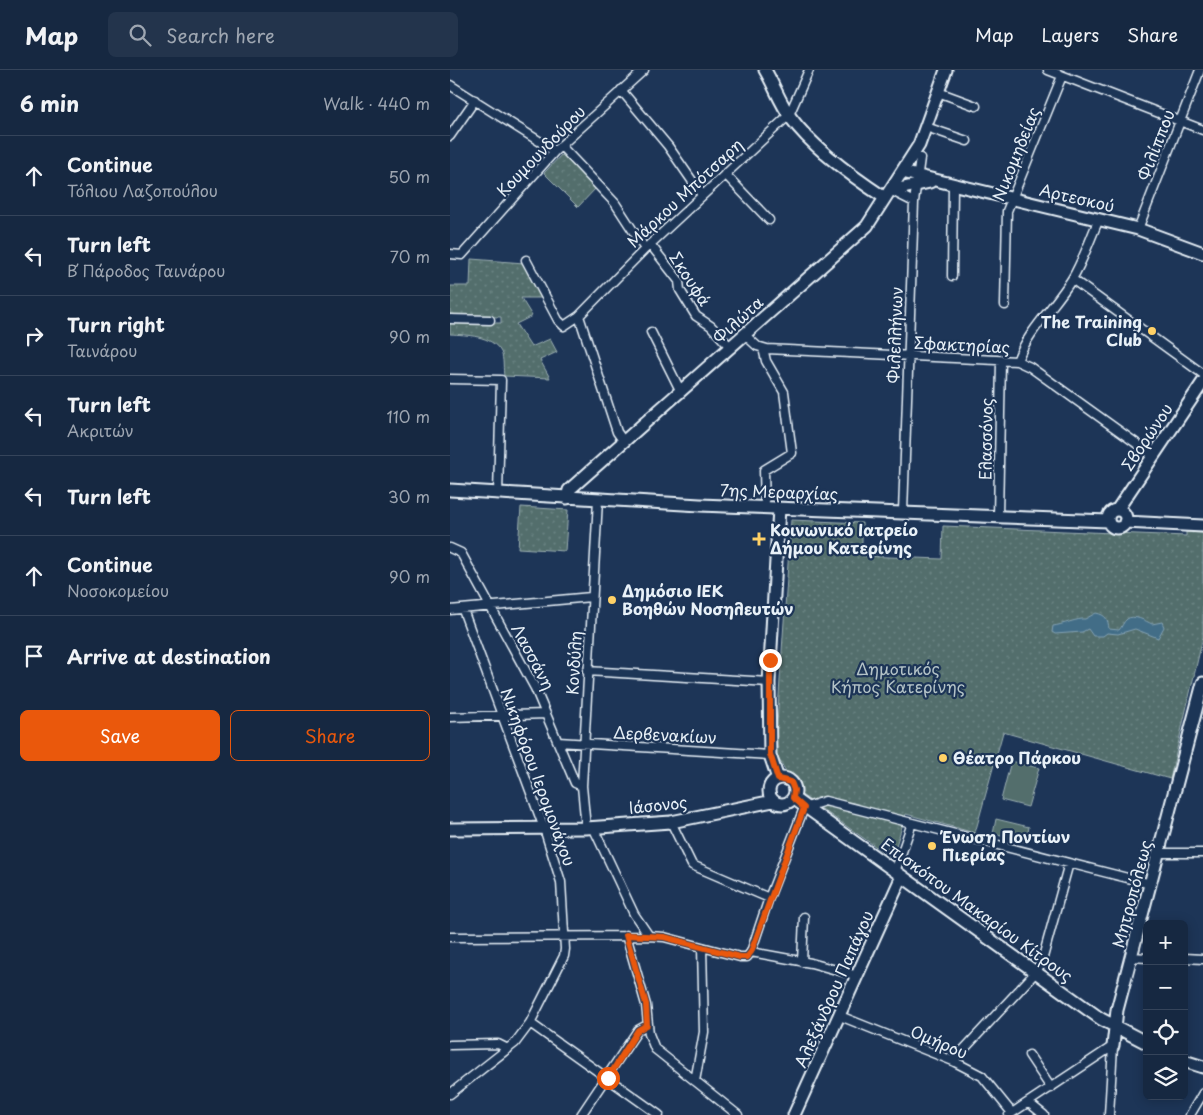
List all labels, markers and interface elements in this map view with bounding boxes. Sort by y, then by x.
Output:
search box [108,12,458,57]
text: Map [25,17,78,53]
icon: search [126,21,154,49]
text: Search here [166,21,275,49]
text: Map [975,21,1014,48]
text: Layers [1042,21,1099,48]
text: Share [1127,21,1178,48]
text: 6 min [20,87,79,119]
text: Walk · 440 m [323,91,430,115]
street label: Κουμουνδούρου [490,99,590,201]
street label: Νικομηδείας [985,103,1045,204]
street label: Φιλίππου [1131,106,1180,184]
street label: Μάρκου Μπότσαρη [621,132,748,252]
text: Continue [67,150,153,178]
icon: ahead [20,162,48,190]
text: 50 m [389,164,430,188]
street label: Αρτεσκού [1037,177,1117,217]
text: Τόλιου Λαζοπούλου [67,178,218,202]
text: Turn left [67,230,151,258]
icon: left [20,242,48,270]
text: 70 m [390,244,430,268]
street label: Σκουφά [664,247,718,311]
text: Β΄ Πάροδος Ταινάρου [67,258,225,282]
street label: Φιλελλήνων [880,286,908,384]
street label: Φιλώτα [707,290,768,349]
place label: The Training Club [1041,309,1142,351]
text: Turn right [67,310,165,338]
icon: right [20,322,48,350]
text: 90 m [389,324,430,348]
marker: The Training Club [1146,325,1158,337]
street label: Σφακτηρίας [914,330,1011,358]
text: Ταινάρου [67,338,137,362]
text: Turn left [67,390,151,418]
street label: Ελασσόνος [972,398,998,480]
street label: Σβορώνου [1115,398,1178,475]
icon: left [20,402,48,430]
text: 110 m [387,404,430,428]
text: Ακριτών [67,418,134,442]
street label: 7ης Μεραρχίας [720,477,838,505]
icon: left [20,482,48,510]
text: Turn left [67,482,151,510]
text: 30 m [388,484,430,508]
place label: Κοινωνικό Ιατρείο Δήμου Κατερίνης [770,517,918,559]
marker: Κοινωνικό Ιατρείο Δήμου Κατερίνης [752,532,766,546]
text: Continue [67,550,153,578]
icon: ahead [20,562,48,590]
text: 90 m [389,564,430,588]
text: Νοσοκομείου [67,578,169,602]
place label: Δημόσιο ΙΕΚ Βοηθών Νοσηλευτών [622,578,794,620]
marker: Δημόσιο ΙΕΚ Βοηθών Νοσηλευτών [606,594,618,606]
street label: Λασσάνη [506,619,561,694]
street label: Κονδύλη [559,630,587,696]
icon: arrive [20,642,48,670]
text: Arrive at destination [67,642,271,670]
route end [759,649,782,672]
park label: Δημοτικός Κήπος Κατερίνης [831,656,965,698]
street label: Νικηφόρου Ιερομονάχου [495,684,582,869]
button: Save [20,710,220,761]
button: Share [230,710,430,761]
street label: Δερβενακίων [613,719,717,749]
place label: Θέατρο Πάρκου [953,745,1081,769]
marker: Θέατρο Πάρκου [937,752,949,764]
street label: Ιάσονος [628,789,688,819]
place label: Ένωση Ποντίων Πιερίας [939,824,1070,866]
street label: Επισκόπου Μακαρίου Κίτρους [877,831,1078,987]
street label: Μητροπόλεως [1105,837,1157,950]
marker: Ένωση Ποντίων Πιερίας [926,840,938,852]
street label: Αλεξάνδρου Παπάγου [788,906,879,1071]
map controls [1143,920,1188,1100]
button: + [1143,920,1188,965]
button: − [1143,965,1188,1010]
button: locate [1143,1010,1188,1055]
street label: Ομήρου [907,1018,972,1064]
button: layers [1143,1055,1188,1100]
route start [597,1067,620,1090]

